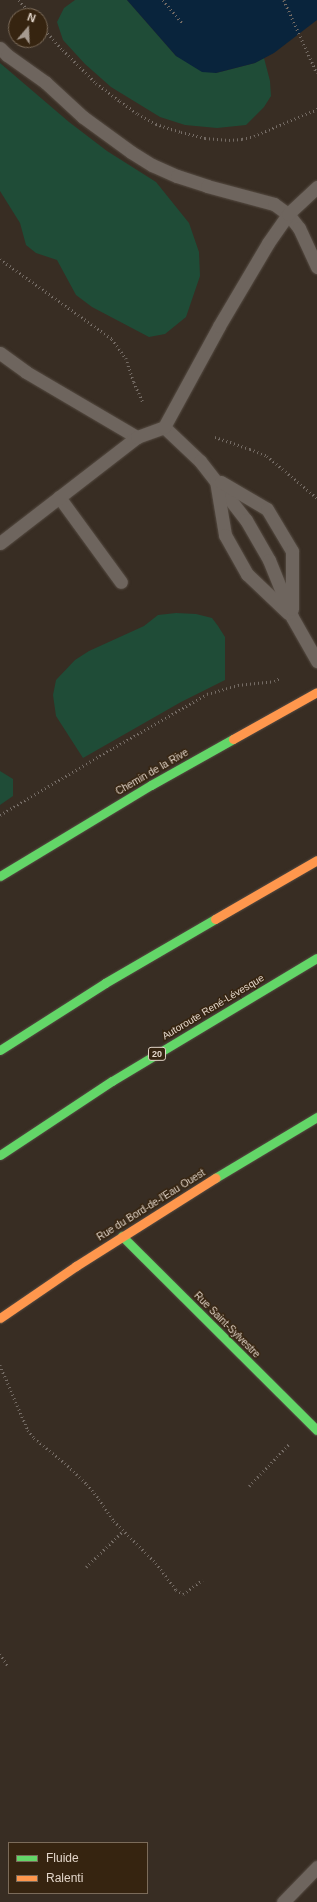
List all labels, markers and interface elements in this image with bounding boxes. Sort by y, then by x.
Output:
north arrow [8,8,48,48]
text: N [26,11,37,25]
street label: Chemin de la Rive [114,746,190,798]
street label: Autoroute René-Lévesque [160,972,266,1042]
road number: 20 [147,1047,167,1061]
street label: Rue du Bord-de-l'Eau Ouest [95,1167,207,1243]
street label: Rue Saint-Sylvestre [192,1290,262,1360]
legend [8,1842,148,1894]
text: Fluide [46,1851,79,1865]
text: Ralenti [46,1871,83,1885]

